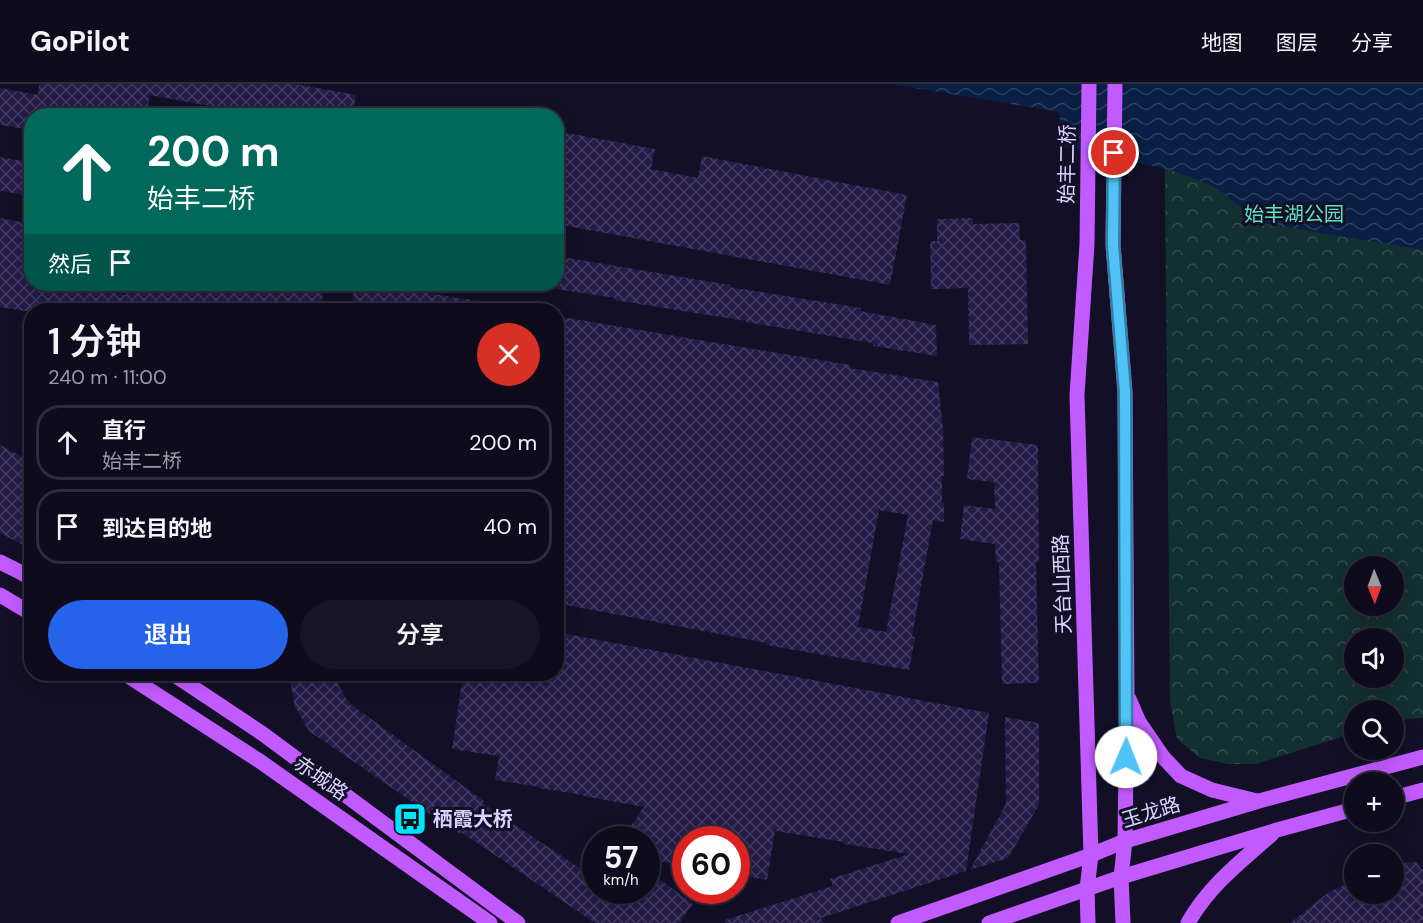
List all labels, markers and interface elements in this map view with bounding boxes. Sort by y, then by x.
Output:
text: GoPilot [30,23,130,60]
text: 地图 [1201,29,1243,57]
text: 图层 [1276,29,1318,57]
text: 分享 [1351,29,1393,57]
text: 200 m [147,124,280,179]
street label: 始丰二桥 [1053,124,1081,204]
pin [1088,127,1139,178]
icon: ahead [48,132,126,210]
icon: arrive [1097,136,1130,169]
text: 始丰二桥 [147,181,255,216]
park label: 始丰湖公园 [1244,201,1344,227]
icon: arrive [104,246,137,279]
text: 然后 [48,250,92,279]
text: 1 分钟 [48,318,141,365]
button: close [477,323,540,386]
text: 240 m · 11:00 [48,364,167,390]
text: 直行 [102,416,146,445]
icon: ahead [51,426,84,459]
text: 200 m [469,428,537,457]
text: 始丰二桥 [102,448,182,474]
icon: arrive [51,510,84,543]
text: 40 m [483,512,537,541]
text: 到达目的地 [102,514,212,543]
street label: 天台山西路 [1047,534,1077,634]
north arrow [1344,556,1404,616]
map controls [1344,556,1404,904]
button: 退出 [48,600,288,669]
button: 分享 [300,600,540,669]
button: sound [1344,628,1404,688]
button: search [1344,700,1404,760]
position arrow [1094,725,1158,789]
street label: 赤城路 [289,750,353,806]
button: + [1344,772,1404,832]
street label: 玉龙路 [1119,791,1183,833]
bus stop icon: 栖霞大桥 [392,801,428,837]
place label: 栖霞大桥 [433,806,513,832]
speed limit sign: 60 [672,826,750,904]
text: 57 [604,838,638,877]
button: − [1344,844,1404,904]
text: km/h [603,870,639,890]

